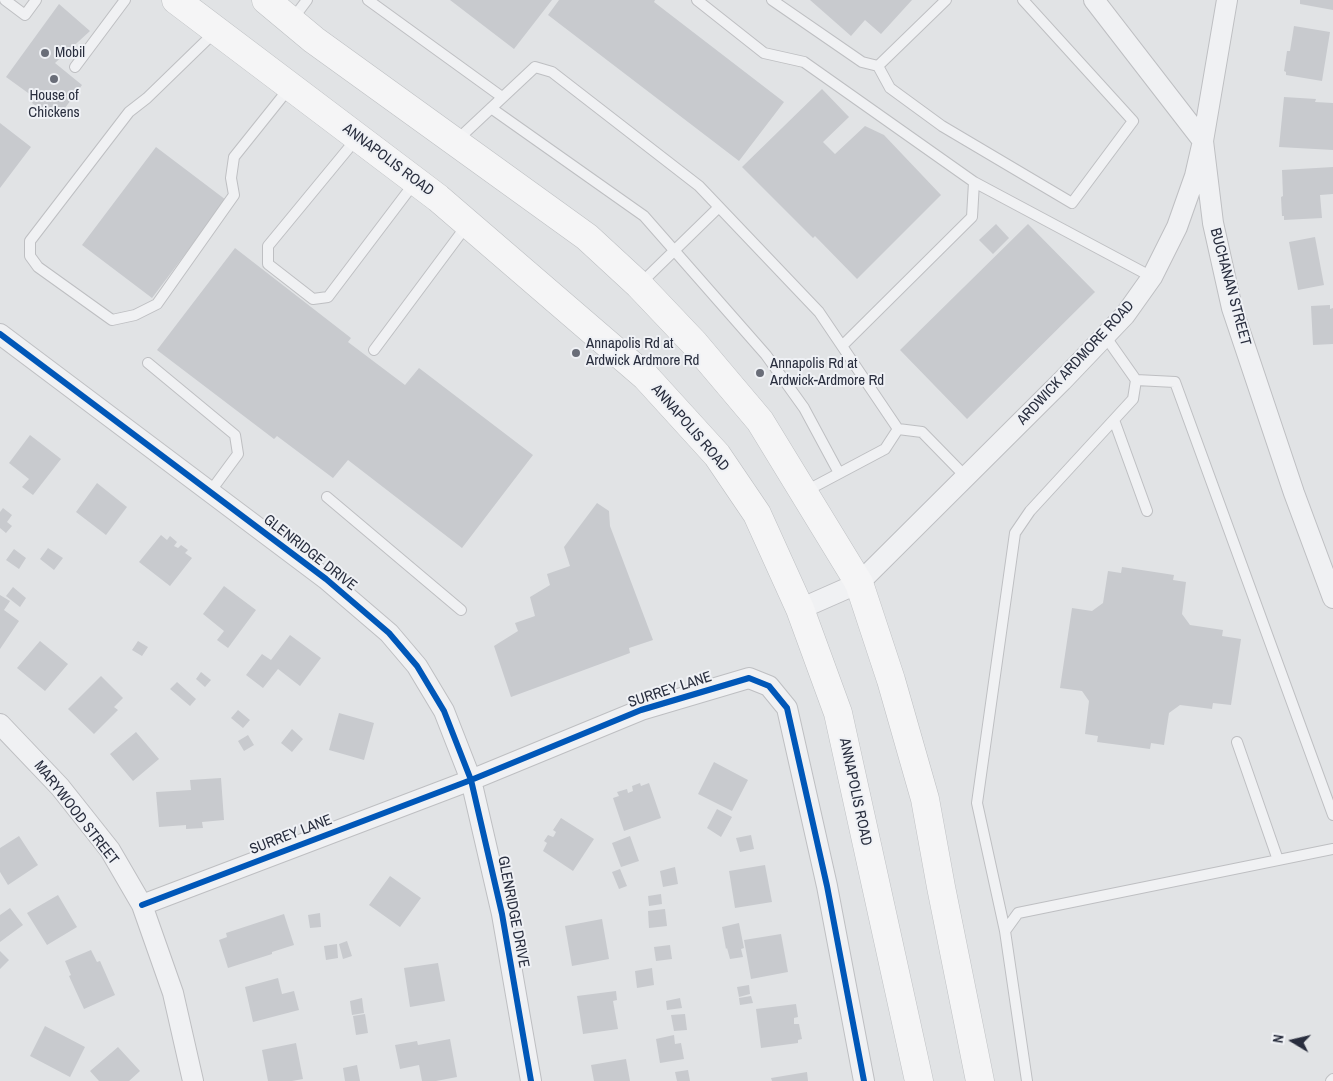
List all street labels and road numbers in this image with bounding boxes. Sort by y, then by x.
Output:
street label: ANNAPOLIS ROAD [339,120,437,200]
street label: BUCHANAN STREET [1206,226,1254,348]
street label: ARDWICK ARDMORE ROAD [1014,297,1138,429]
street label: ANNAPOLIS ROAD [647,381,733,475]
street label: GLENRIDGE DRIVE [260,511,360,595]
street label: SURREY LANE [626,668,714,712]
street label: ANNAPOLIS ROAD [835,737,875,847]
street label: MARYWOOD STREET [30,757,122,869]
street label: SURREY LANE [247,811,335,859]
street label: GLENRIDGE DRIVE [493,855,533,969]

